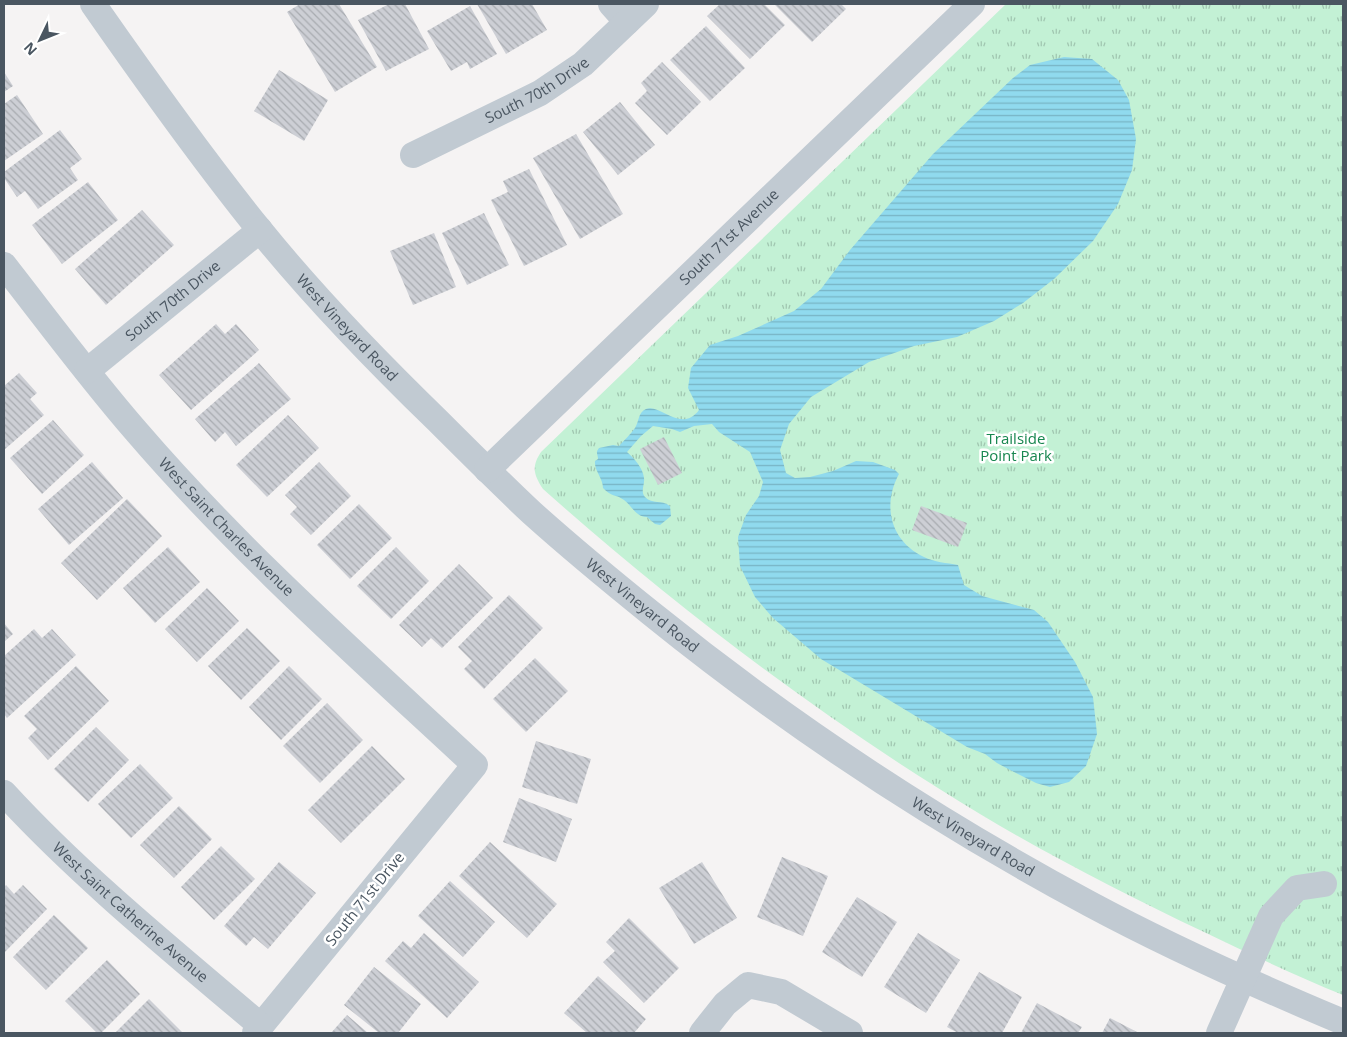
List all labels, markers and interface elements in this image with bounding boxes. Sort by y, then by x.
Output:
north arrow [15,15,65,65]
text: N [19,39,41,60]
street label: South 70th Drive [481,52,593,127]
street label: South 71st Avenue [675,184,783,289]
street label: South 70th Drive [121,255,224,345]
street label: West Vineyard Road [292,269,403,385]
park label: Trailside Point Park [980,428,1052,465]
street label: West Saint Charles Avenue [155,453,299,600]
street label: West Vineyard Road [582,553,704,657]
street label: West Vineyard Road [908,792,1039,881]
street label: West Saint Catherine Avenue [49,837,213,986]
street label: South 71st Drive [320,847,408,949]

